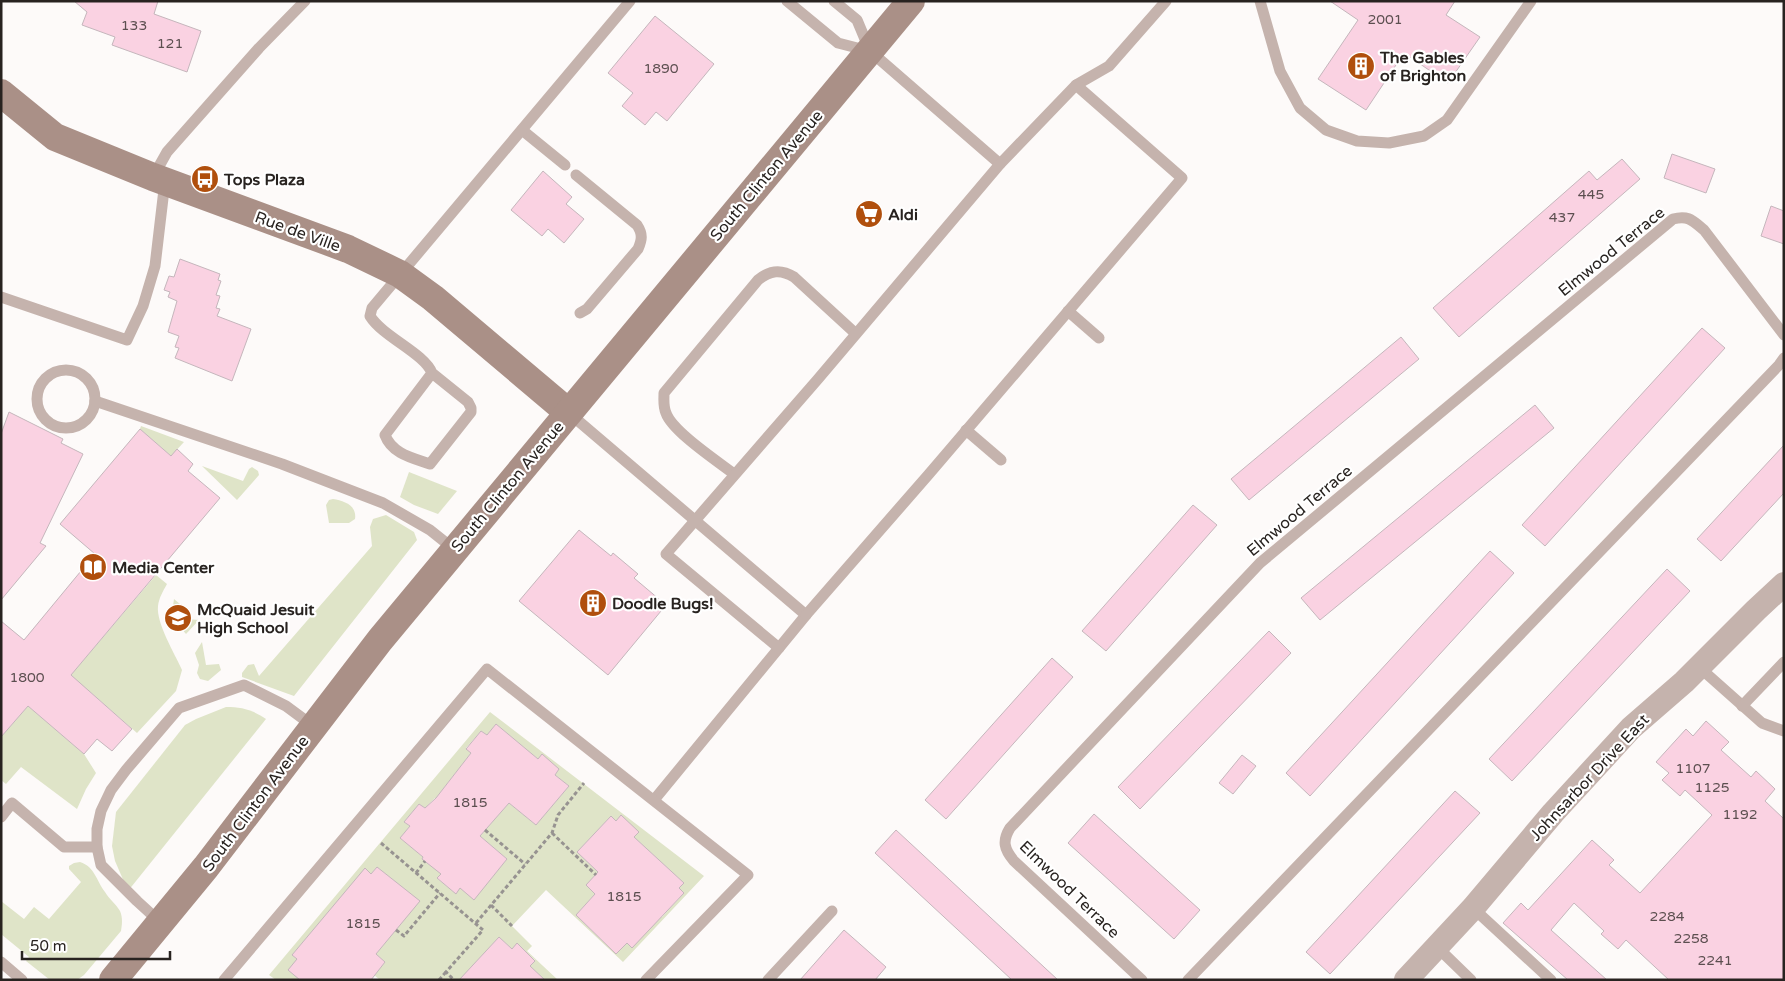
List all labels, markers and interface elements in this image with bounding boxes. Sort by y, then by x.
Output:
house number: 2001 [1367,11,1403,28]
house number: 133 [121,17,147,34]
house number: 121 [157,35,183,52]
place label: The Gables of Brighton [1379,48,1466,86]
building icon: The Gables of Brighton [1346,51,1376,81]
house number: 1890 [643,60,679,77]
street label: South Clinton Avenue [706,106,827,245]
bus stop icon: Tops Plaza [190,164,220,194]
place label: Tops Plaza [223,170,305,190]
house number: 445 [1578,186,1604,203]
supermarket icon: Aldi [854,199,884,229]
street label: Elmwood Terrace [1554,203,1669,301]
place label: Aldi [888,205,918,225]
street label: Rue de Ville [252,207,343,257]
house number: 437 [1549,209,1575,226]
street label: South Clinton Avenue [447,417,568,556]
street label: Elmwood Terrace [1243,461,1356,561]
library icon: Media Center [78,552,108,582]
place label: Media Center [112,558,215,578]
building icon: Doodle Bugs! [578,588,608,618]
place label: Doodle Bugs! [612,594,713,614]
place label: McQuaid Jesuit High School [197,600,315,638]
school or university icon: McQuaid Jesuit High School [163,603,193,633]
house number: 1800 [9,669,45,686]
street label: Johnsarbor Drive East [1526,710,1654,845]
street label: South Clinton Avenue [198,732,313,875]
house number: 1107 [1675,760,1711,777]
house number: 1125 [1694,779,1730,796]
house number: 1815 [452,794,488,811]
house number: 1192 [1722,806,1758,823]
street label: Elmwood Terrace [1015,837,1124,943]
house number: 1815 [606,888,642,905]
house number: 2284 [1649,908,1685,925]
house number: 1815 [345,915,381,932]
scale bar [22,928,170,960]
house number: 2258 [1673,930,1709,947]
text: 50 m [30,937,67,955]
house number: 2241 [1697,952,1733,969]

